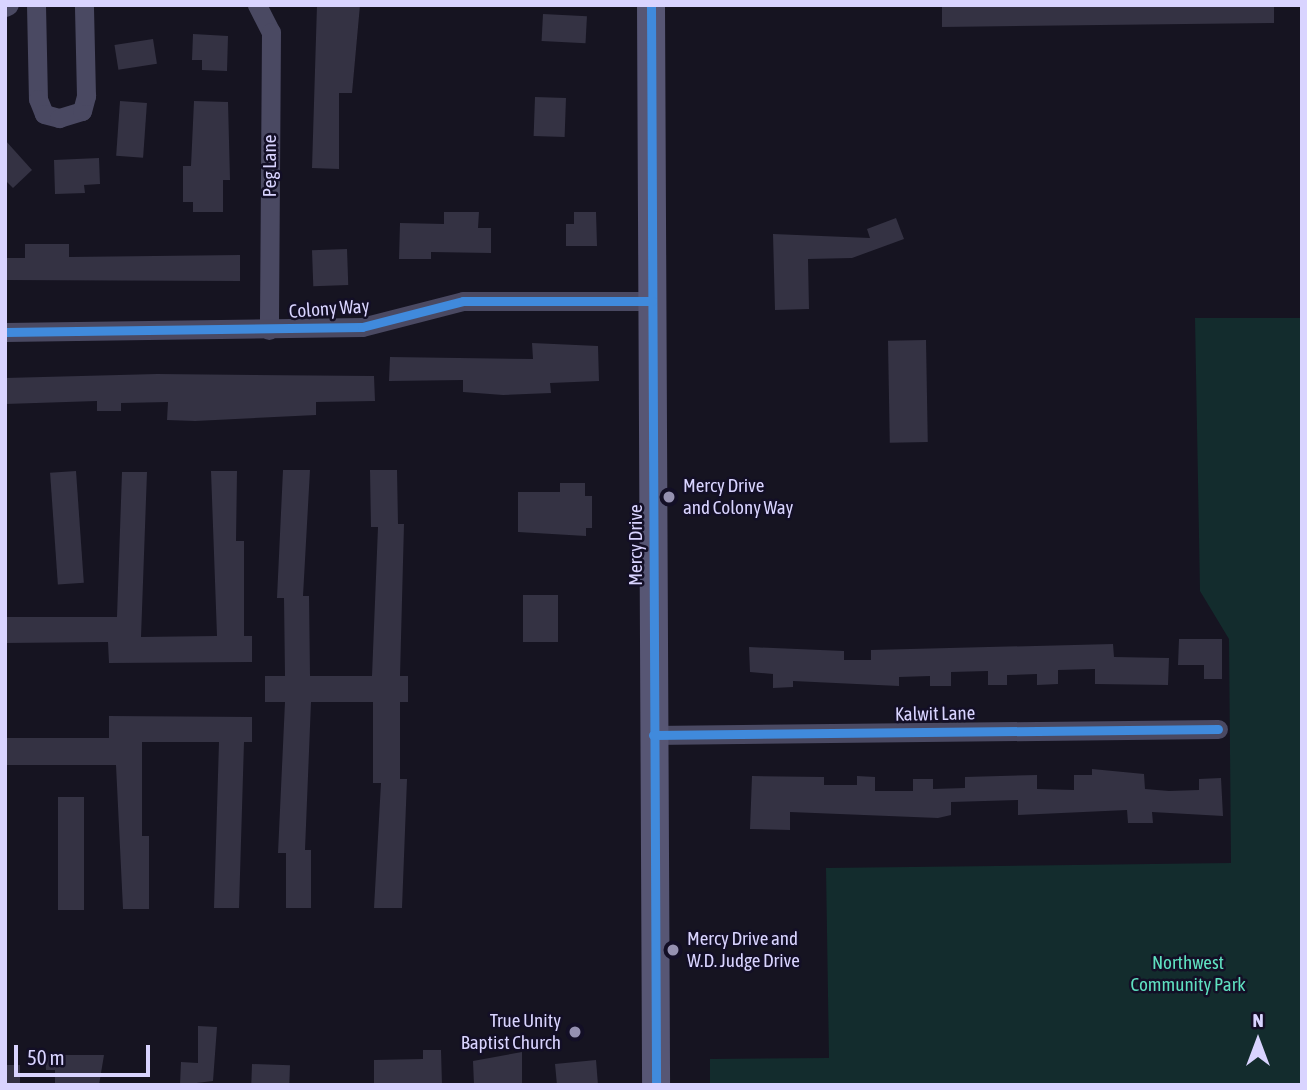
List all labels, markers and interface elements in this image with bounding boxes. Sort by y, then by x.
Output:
street label: Peg Lane [259,135,281,197]
street label: Colony Way [288,295,370,323]
place label: Mercy Drive and Colony Way [683,475,793,519]
marker: Mercy Drive and Colony Way [661,489,677,505]
street label: Mercy Drive [625,504,647,586]
street label: Kalwit Lane [895,702,975,726]
place label: Mercy Drive and W.D. Judge Drive [687,928,800,972]
marker: Mercy Drive and W.D. Judge Drive [665,942,681,958]
park label: Northwest Community Park [1130,952,1246,996]
north arrow [1223,1006,1293,1076]
text: N [1252,1009,1264,1031]
place label: True Unity Baptist Church [461,1010,561,1054]
marker: True Unity Baptist Church [567,1024,583,1040]
scale bar [18,1030,154,1074]
text: 50 m [27,1045,65,1069]

